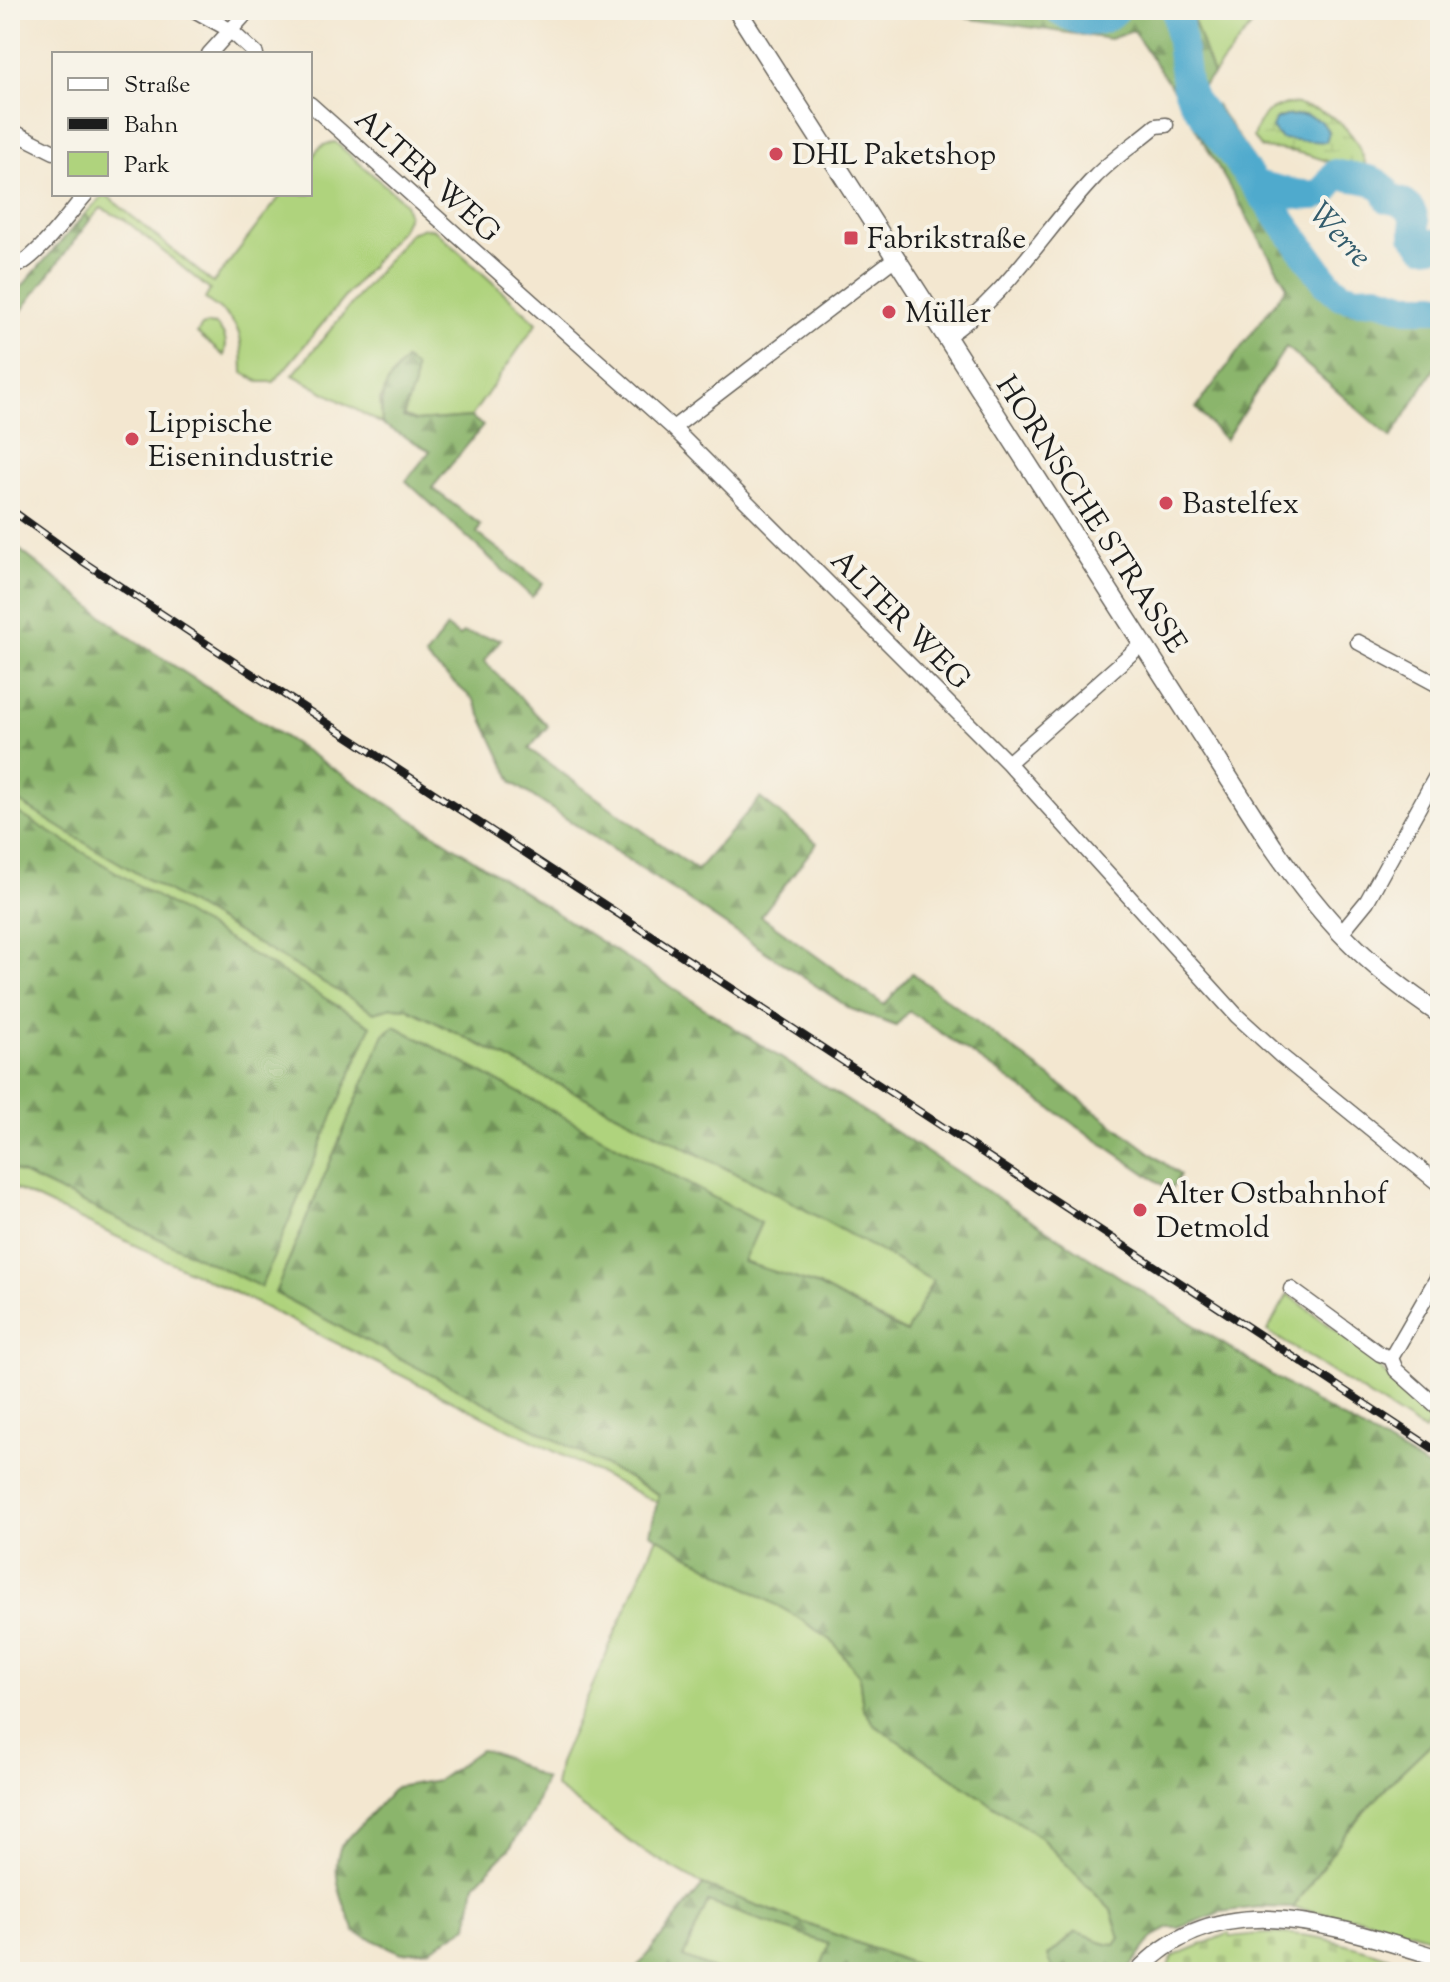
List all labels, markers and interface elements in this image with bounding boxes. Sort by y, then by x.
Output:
legend [52,52,312,196]
text: Straße [124,69,190,103]
street label: ALTER WEG [344,100,509,254]
text: Bahn [124,109,178,143]
place label: DHL Paketshop [792,135,996,178]
marker: DHL Paketshop [767,145,785,163]
text: Park [124,149,170,183]
water label: Werre [1296,193,1381,279]
place label: Fabrikstraße [867,219,1026,262]
marker: Fabrikstraße [842,229,860,247]
place label: Müller [905,293,991,336]
marker: Müller [880,303,898,321]
street label: HORNSCHE STRASSE [984,368,1196,663]
place label: Lippische Eisenindustrie [148,403,334,480]
marker: Lippische Eisenindustrie [123,430,141,448]
place label: Bastelfex [1182,484,1299,527]
marker: Bastelfex [1157,494,1175,512]
street label: ALTER WEG [819,541,979,701]
place label: Alter Ostbahnhof Detmold [1156,1174,1389,1251]
marker: Alter Ostbahnhof Detmold [1131,1201,1149,1219]

